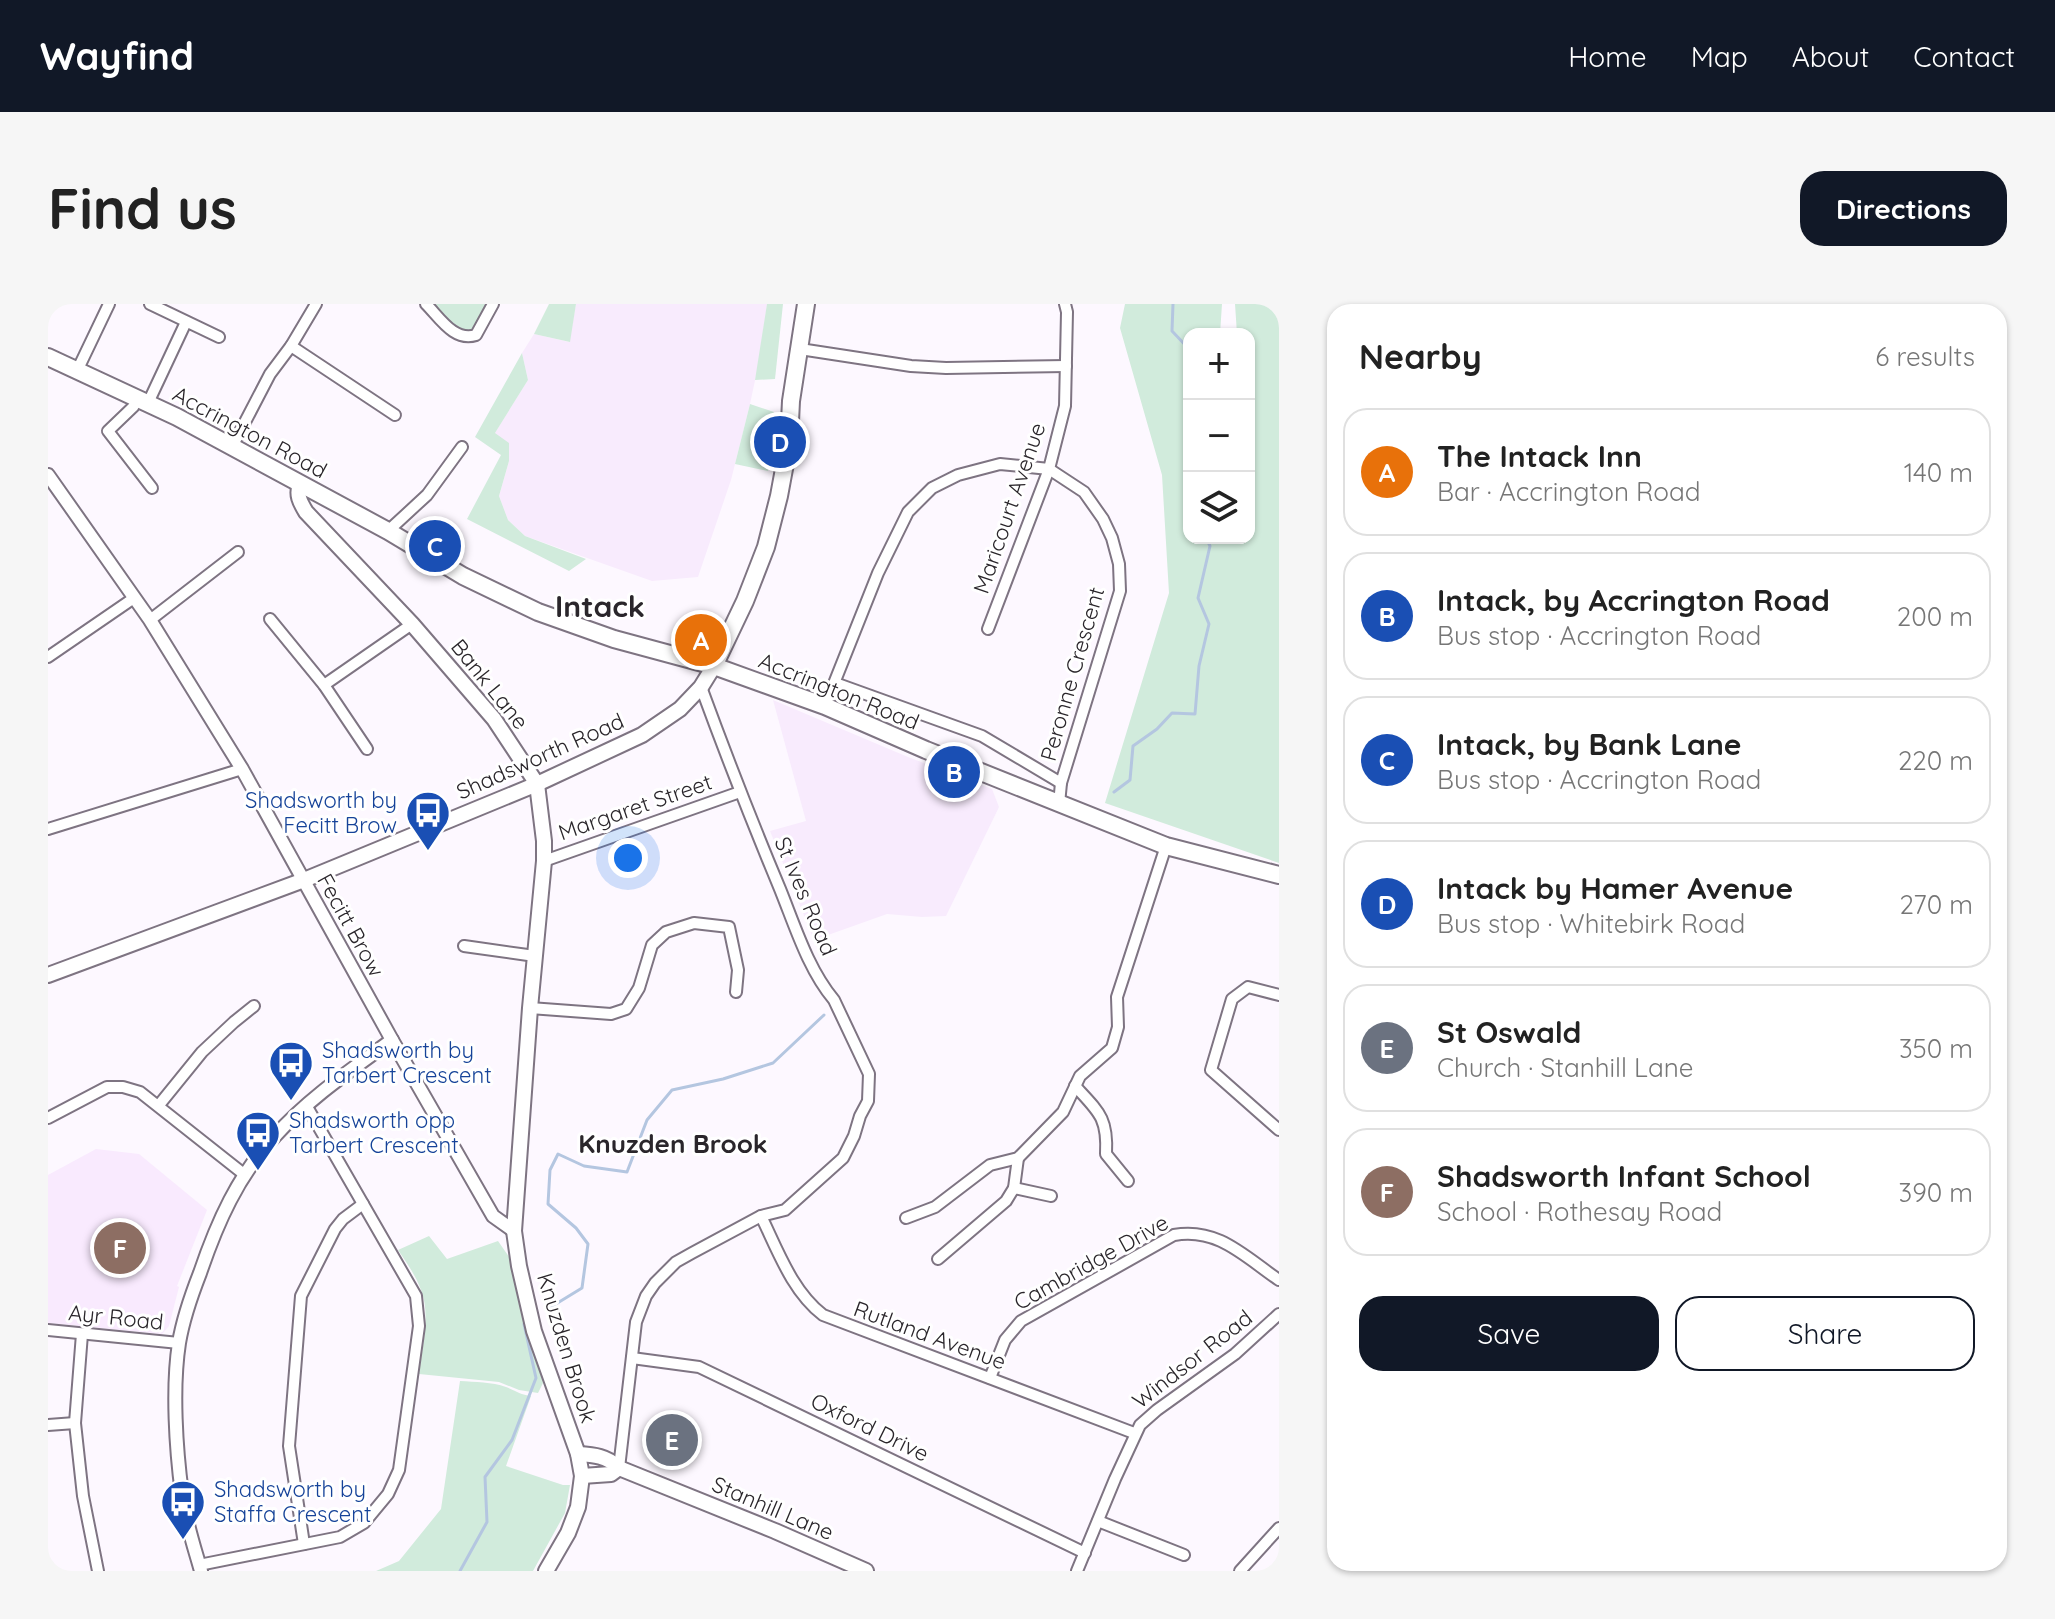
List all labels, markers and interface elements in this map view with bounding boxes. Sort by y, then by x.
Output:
text: Wayfind [40,32,194,80]
text: Home [1568,39,1647,74]
text: Map [1691,39,1748,74]
text: About [1792,39,1869,74]
text: Contact [1913,39,2015,74]
button: Directions [1800,171,2007,246]
text: Find us [48,173,237,243]
map controls [1183,328,1255,544]
button: + [1183,328,1255,400]
text: Nearby [1359,335,1482,378]
text: 6 results [1875,340,1975,373]
street label: Accrington Road [168,380,332,484]
button: − [1183,400,1255,472]
pin: D [754,412,806,472]
street label: Maricourt Avenue [967,419,1051,597]
text: The Intack Inn [1437,437,1642,475]
text: A [1379,456,1395,489]
text: 140 m [1904,456,1973,489]
button: layers [1183,472,1255,544]
text: Bar · Accrington Road [1437,475,1701,508]
pin: C [409,516,461,576]
text: Intack, by Accrington Road [1437,581,1830,619]
street label: Peronne Crescent [1034,584,1110,764]
district label: Intack [555,587,645,625]
text: B [1378,600,1396,633]
text: 200 m [1897,600,1973,633]
pin: A [675,610,727,670]
text: Bus stop · Accrington Road [1437,619,1761,652]
street label: Bank Lane [445,633,535,735]
street label: Accrington Road [755,646,923,736]
street label: Shadsworth Road [452,706,628,806]
text: Intack, by Bank Lane [1437,725,1742,763]
pin: B [928,742,980,802]
text: C [1379,744,1395,777]
text: 220 m [1898,744,1973,777]
text: Bus stop · Accrington Road [1437,763,1761,796]
street label: Margaret Street [555,768,715,846]
place label: Shadsworth by Fecitt Brow [245,786,397,839]
bus stop icon: Shadsworth by Fecitt Brow [404,789,452,852]
street label: St Ives Road [768,832,844,960]
your location [608,838,648,878]
street label: Fecitt Brow [311,868,391,982]
text: Intack by Hamer Avenue [1437,869,1793,907]
text: D [1378,888,1396,921]
text: 270 m [1899,888,1973,921]
text: Bus stop · Whitebirk Road [1437,907,1745,940]
text: St Oswald [1437,1013,1581,1051]
text: E [1380,1032,1394,1065]
text: 350 m [1899,1032,1973,1065]
place label: Shadsworth by Tarbert Crescent [322,1036,492,1089]
bus stop icon: Shadsworth by Tarbert Crescent [267,1039,315,1102]
text: Church · Stanhill Lane [1437,1051,1693,1084]
place label: Shadsworth opp Tarbert Crescent [289,1106,459,1159]
bus stop icon: Shadsworth opp Tarbert Crescent [234,1109,282,1172]
district label: Knuzden Brook [578,1127,768,1160]
text: Shadsworth Infant School [1437,1157,1811,1195]
text: F [1380,1176,1394,1209]
text: 390 m [1899,1176,1973,1209]
text: School · Rothesay Road [1437,1195,1722,1228]
street label: Cambridge Drive [1009,1208,1173,1316]
pin: F [94,1218,146,1278]
street label: Knuzden Brook [531,1270,603,1426]
street label: Rutland Avenue [850,1294,1010,1376]
button: Save [1359,1296,1659,1371]
button: Share [1675,1296,1975,1371]
street label: Ayr Road [67,1298,165,1336]
street label: Windsor Road [1126,1303,1258,1415]
street label: Oxford Drive [806,1386,934,1468]
pin: E [646,1410,698,1470]
street label: Stanhill Lane [708,1470,838,1546]
place label: Shadsworth by Staffa Crescent [214,1475,371,1528]
bus stop icon: Shadsworth by Staffa Crescent [159,1478,207,1541]

